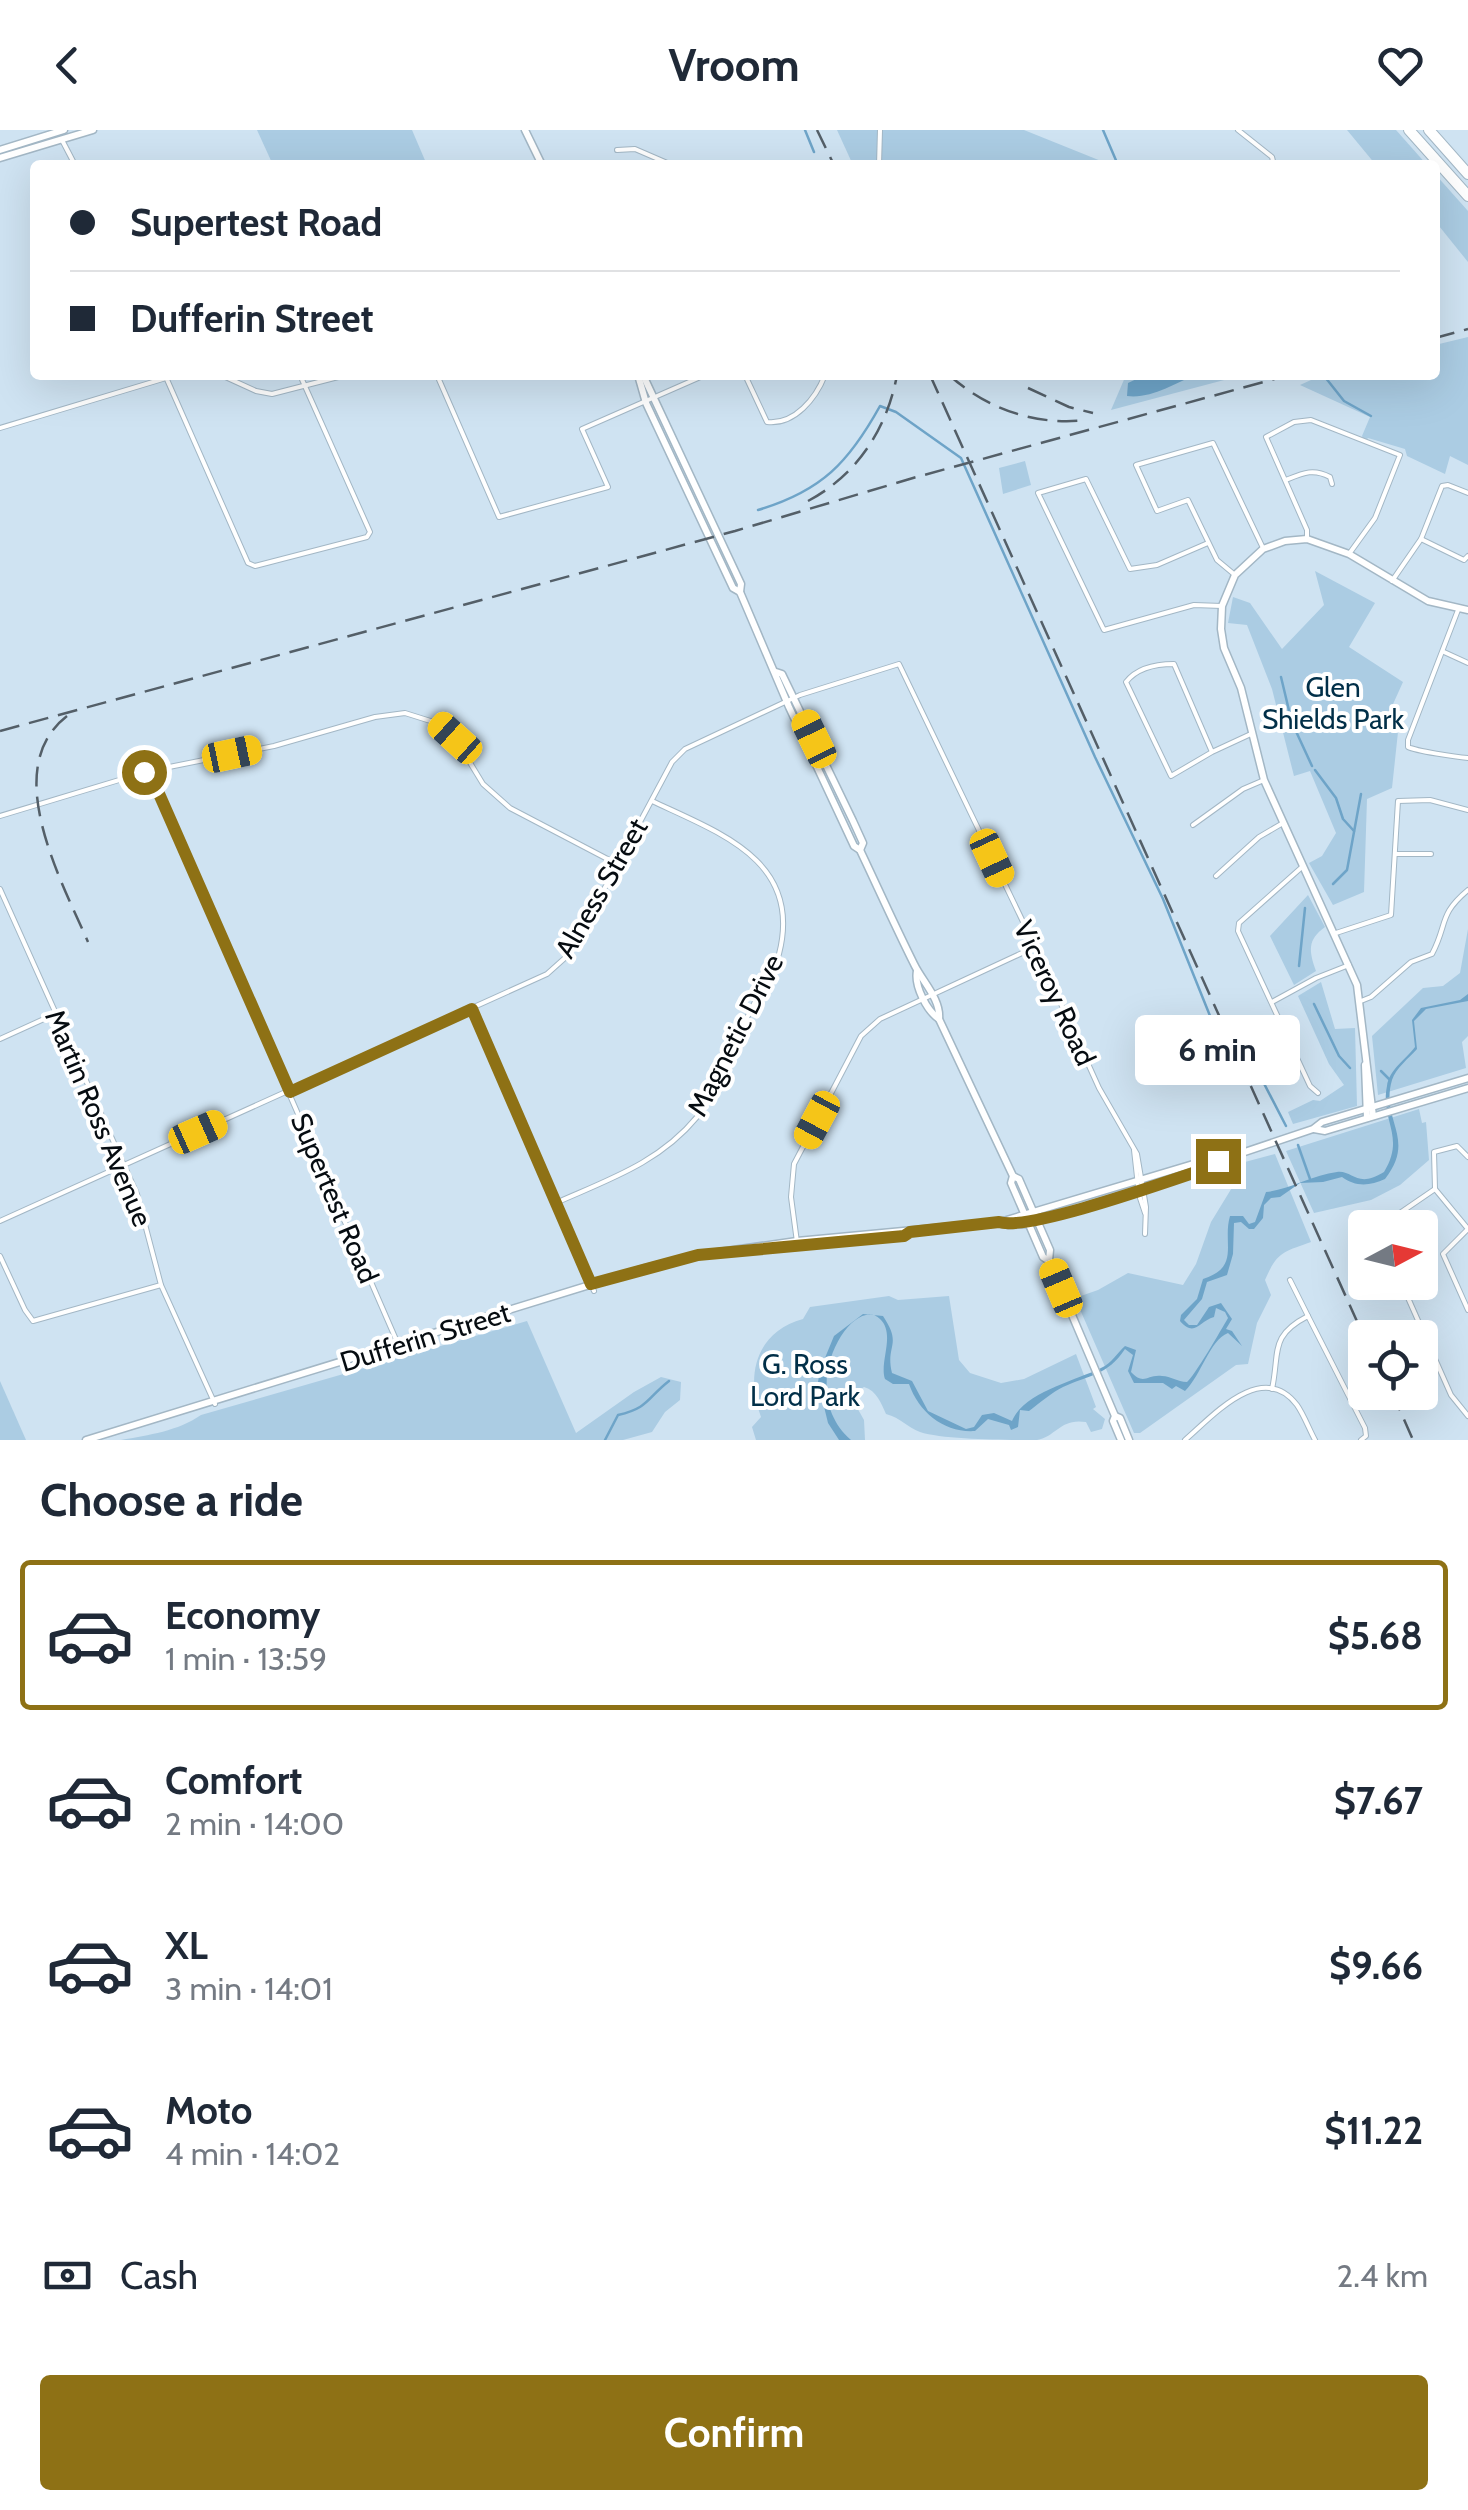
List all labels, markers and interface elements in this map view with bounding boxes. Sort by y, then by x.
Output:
icon: back [40,38,95,93]
text: Vroom [668,38,800,92]
icon: heart [1373,38,1428,93]
text: Supertest Road [130,199,382,246]
text: Dufferin Street [130,295,374,342]
park label: Glen Shields Park [1262,670,1404,736]
car [787,705,841,773]
car [423,707,487,769]
car [200,733,264,775]
route start [122,750,167,795]
street label: Alness Street [548,812,654,964]
car [966,824,1018,892]
street label: Viceroy Road [1007,915,1103,1071]
street label: Magnetic Drive [680,948,790,1122]
street label: Martin Ross Avenue [38,1004,160,1232]
callout: 6 min [1136,1016,1300,1086]
text: 6 min [1178,1030,1257,1069]
car [790,1086,844,1154]
car [164,1106,232,1158]
street label: Supertest Road [284,1108,386,1288]
route end [1196,1139,1241,1184]
north arrow [1348,1210,1438,1300]
map controls [1348,1210,1438,1410]
car [1035,1255,1087,1321]
street label: Dufferin Street [336,1295,514,1379]
button: locate [1348,1320,1438,1410]
park label: G. Ross Lord Park [750,1347,860,1413]
text: Choose a ride [40,1473,303,1527]
icon: car [45,1590,135,1680]
text: Economy [165,1592,320,1639]
text: $5.68 [1328,1612,1423,1659]
text: 1 min · 13:59 [165,1639,327,1678]
icon: car [45,1755,135,1845]
text: Comfort [165,1757,302,1804]
text: $7.67 [1334,1777,1423,1824]
text: 2 min · 14:00 [165,1804,344,1843]
icon: car [45,1920,135,2010]
text: XL [165,1922,208,1969]
text: $9.66 [1329,1942,1423,1989]
text: 3 min · 14:01 [165,1969,333,2008]
icon: car [45,2085,135,2175]
text: Moto [165,2087,252,2134]
text: $11.22 [1324,2107,1423,2154]
text: 4 min · 14:02 [165,2134,340,2173]
icon: cash [40,2248,95,2303]
text: Cash [120,2252,198,2299]
text: 2.4 km [1336,2256,1428,2295]
button: Confirm [40,2375,1428,2490]

